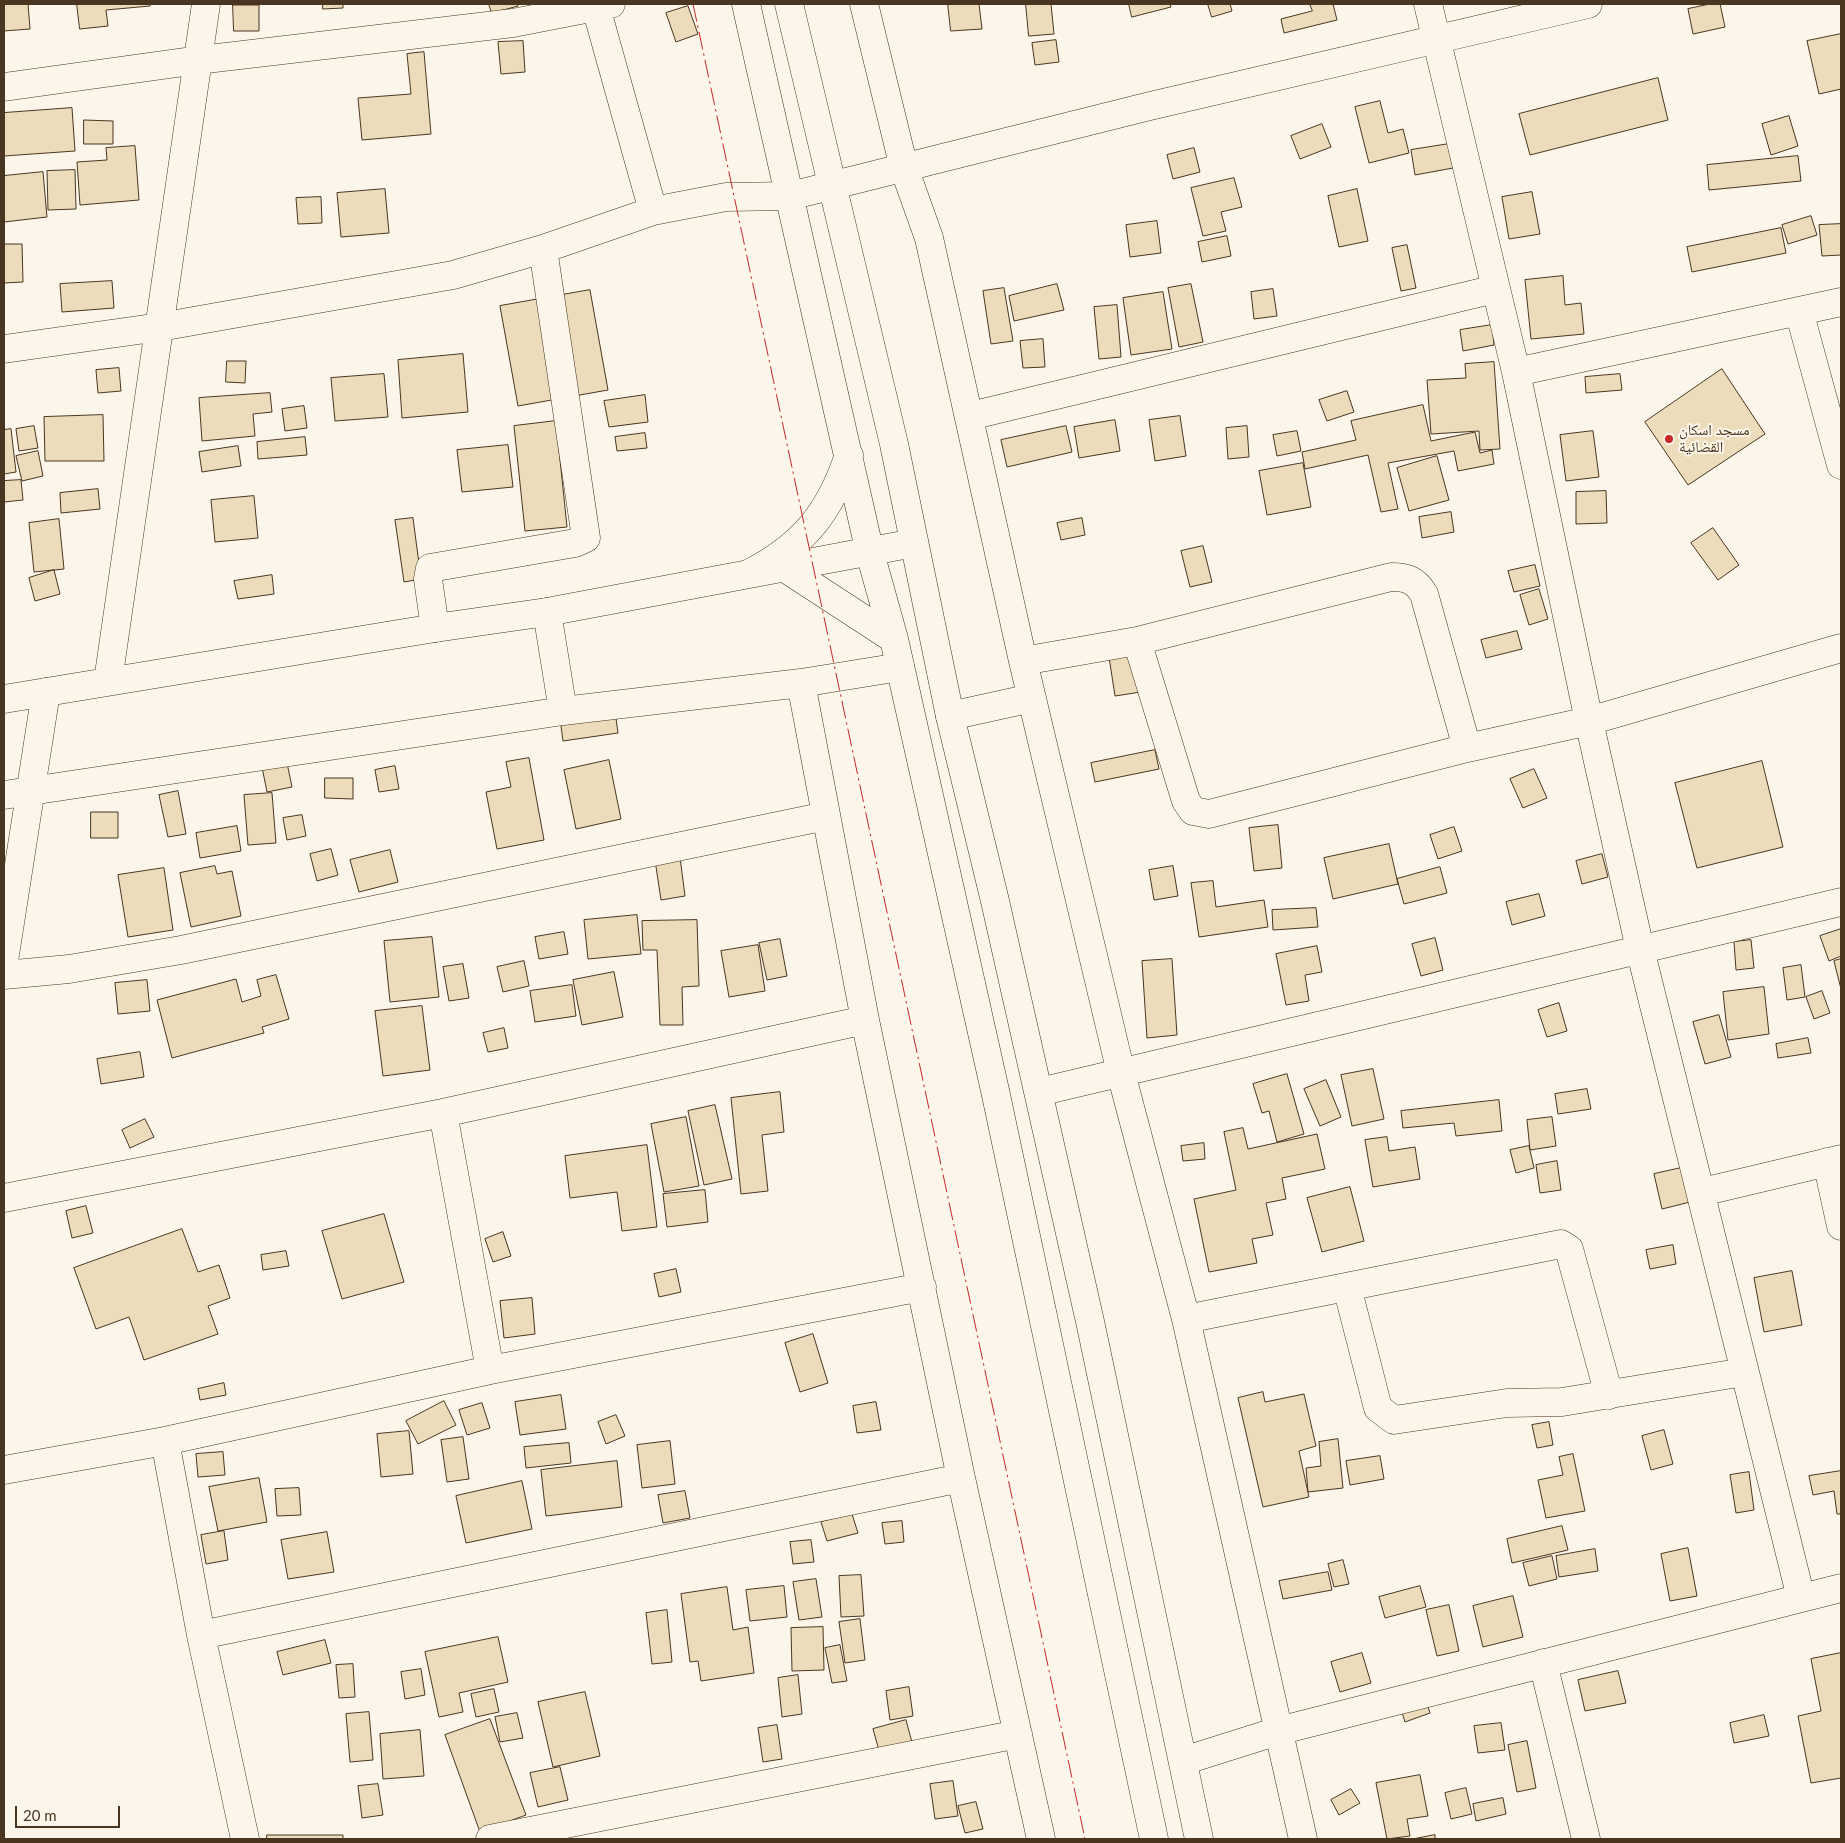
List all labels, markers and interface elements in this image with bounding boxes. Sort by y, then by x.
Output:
place label: مسجد اسكان القضائية [1679,421,1750,456]
marker: مسجد اسكان القضائية [1663,433,1675,445]
scale bar [18,1796,122,1828]
text: 20 m [23,1806,57,1824]

